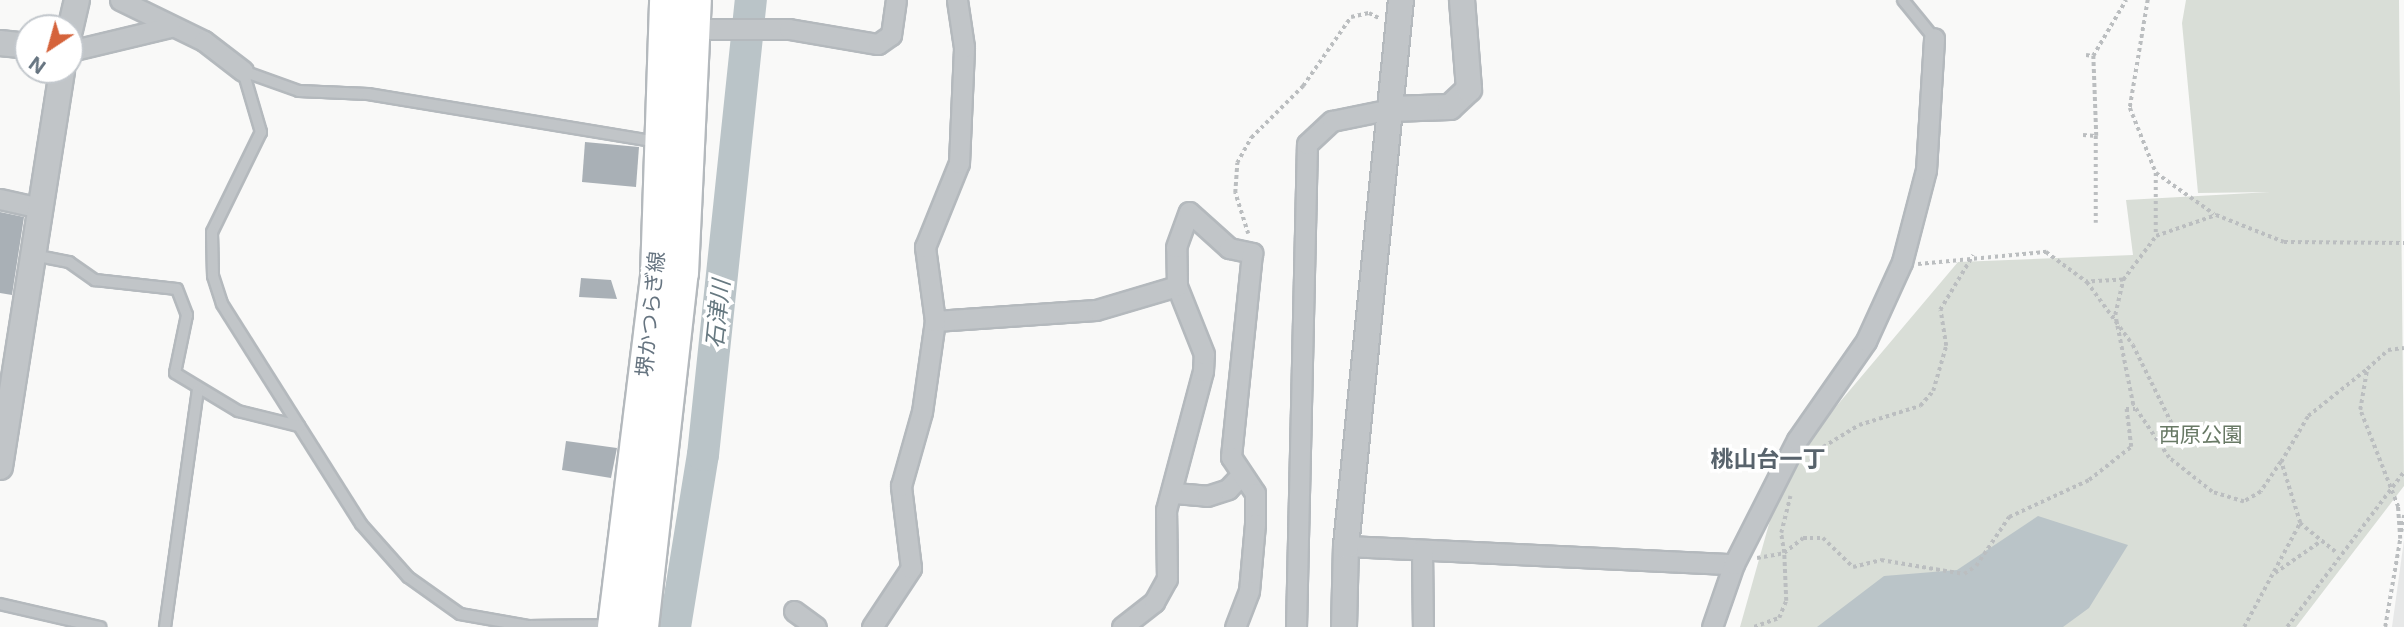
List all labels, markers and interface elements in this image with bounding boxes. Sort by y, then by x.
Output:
north arrow [14,14,84,84]
text: N [25,51,50,78]
street label: 堺かつらぎ線 [632,250,670,378]
water label: 石津川 [701,278,735,350]
park label: 西原公園 [2159,422,2243,448]
district label: 桃山台一丁 [1711,445,1825,473]

